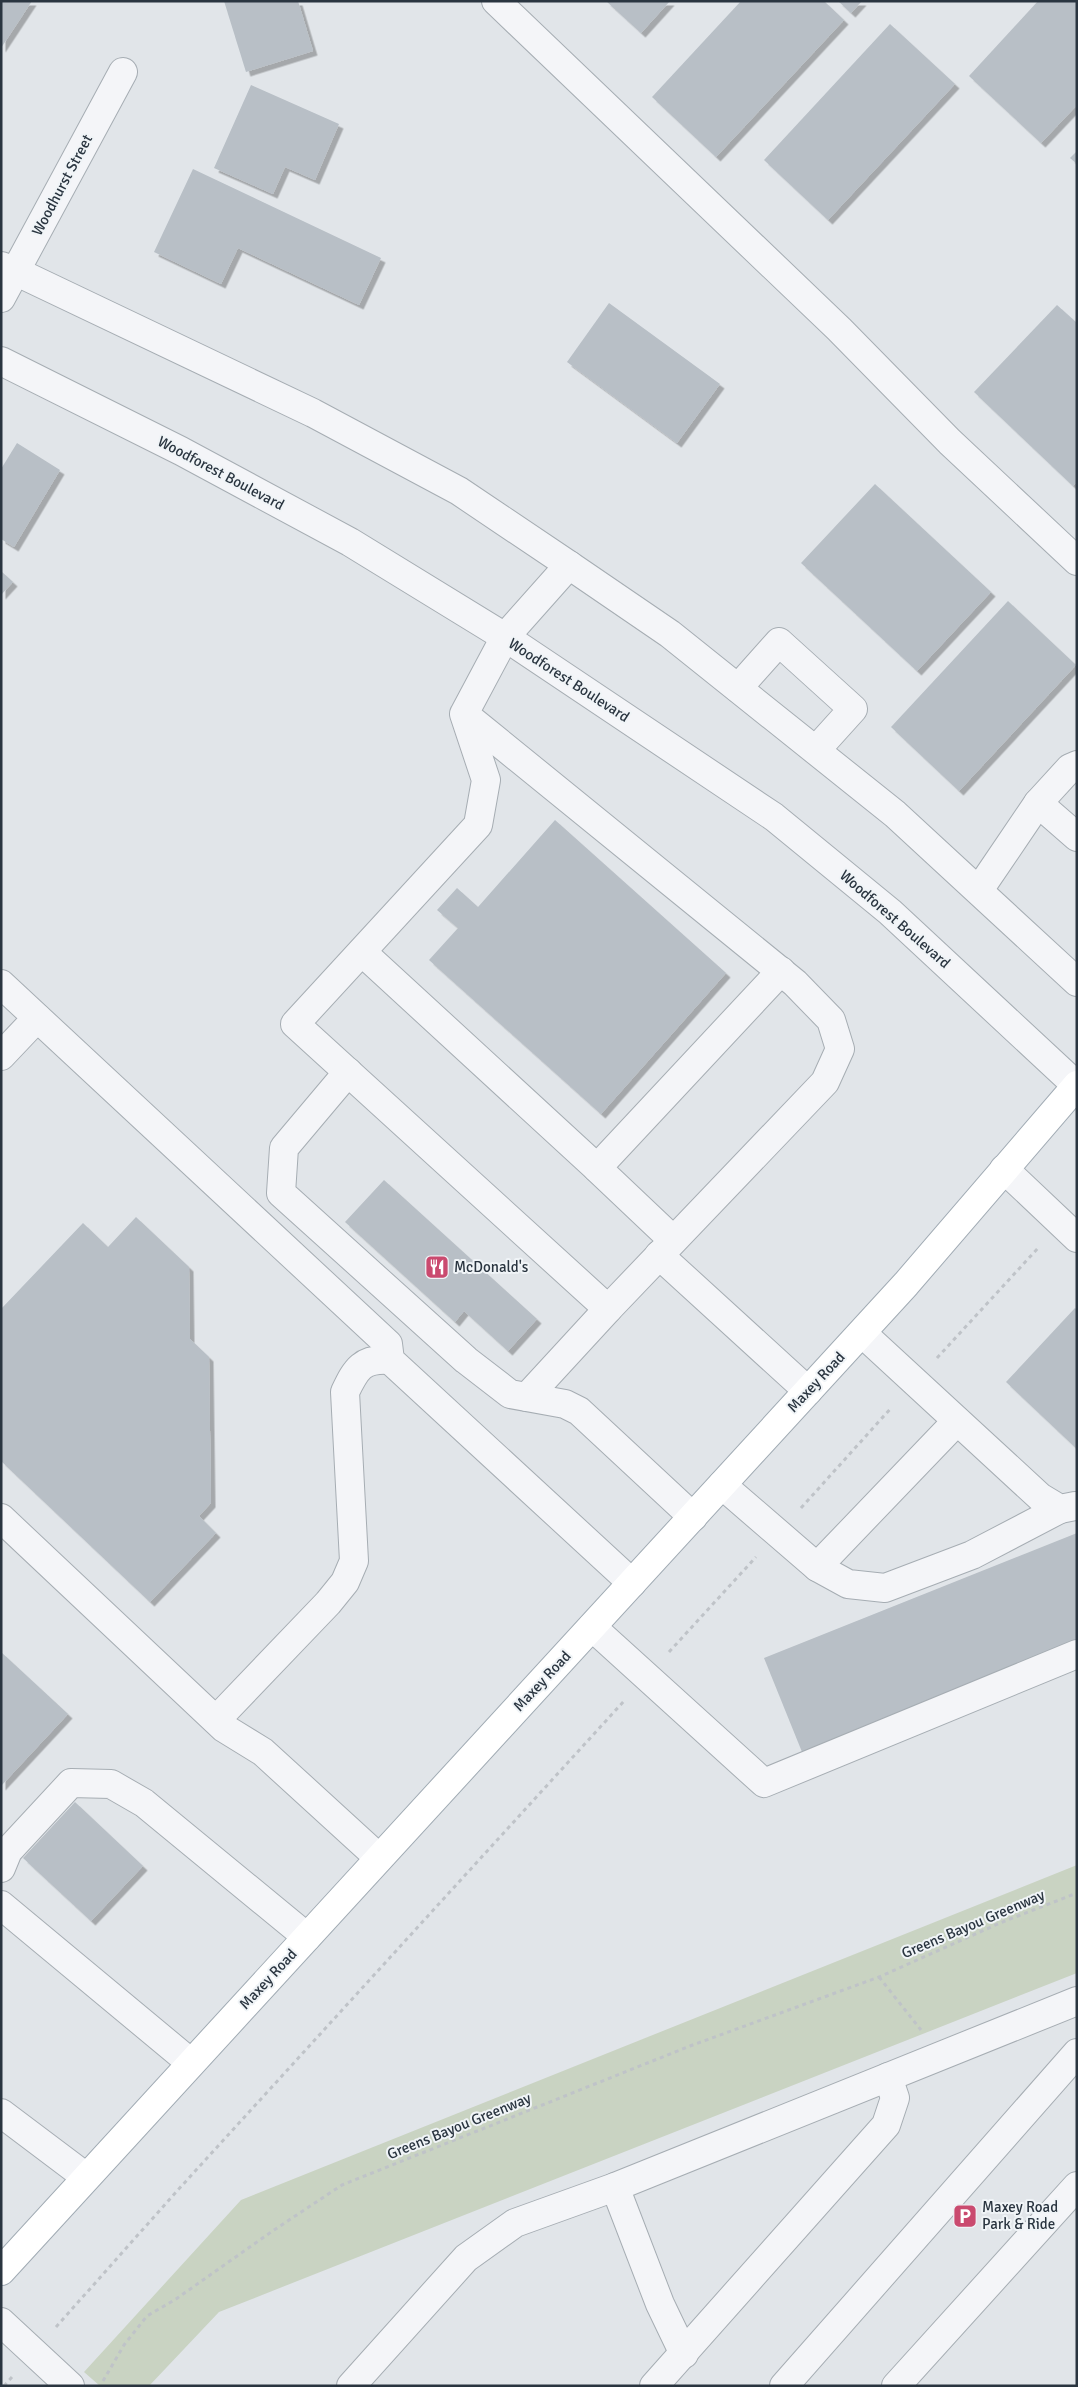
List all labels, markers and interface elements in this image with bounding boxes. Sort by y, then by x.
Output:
street label: Woodhurst Street [28,131,96,239]
street label: Woodforest Boulevard [155,432,287,514]
street label: Woodforest Boulevard [505,634,633,726]
street label: Woodforest Boulevard [836,866,954,972]
restaurant icon: McDonald's [424,1254,450,1280]
place label: McDonald's [454,1258,529,1276]
street label: Maxey Road [783,1348,849,1416]
street label: Maxey Road [509,1647,575,1715]
street label: Greens Bayou Greenway [899,1886,1047,1962]
street label: Maxey Road [235,1945,301,2013]
street label: Greens Bayou Greenway [384,2089,534,2163]
place label: Maxey Road Park & Ride [982,2198,1058,2233]
parking icon: Maxey Road Park & Ride [952,2203,978,2229]

